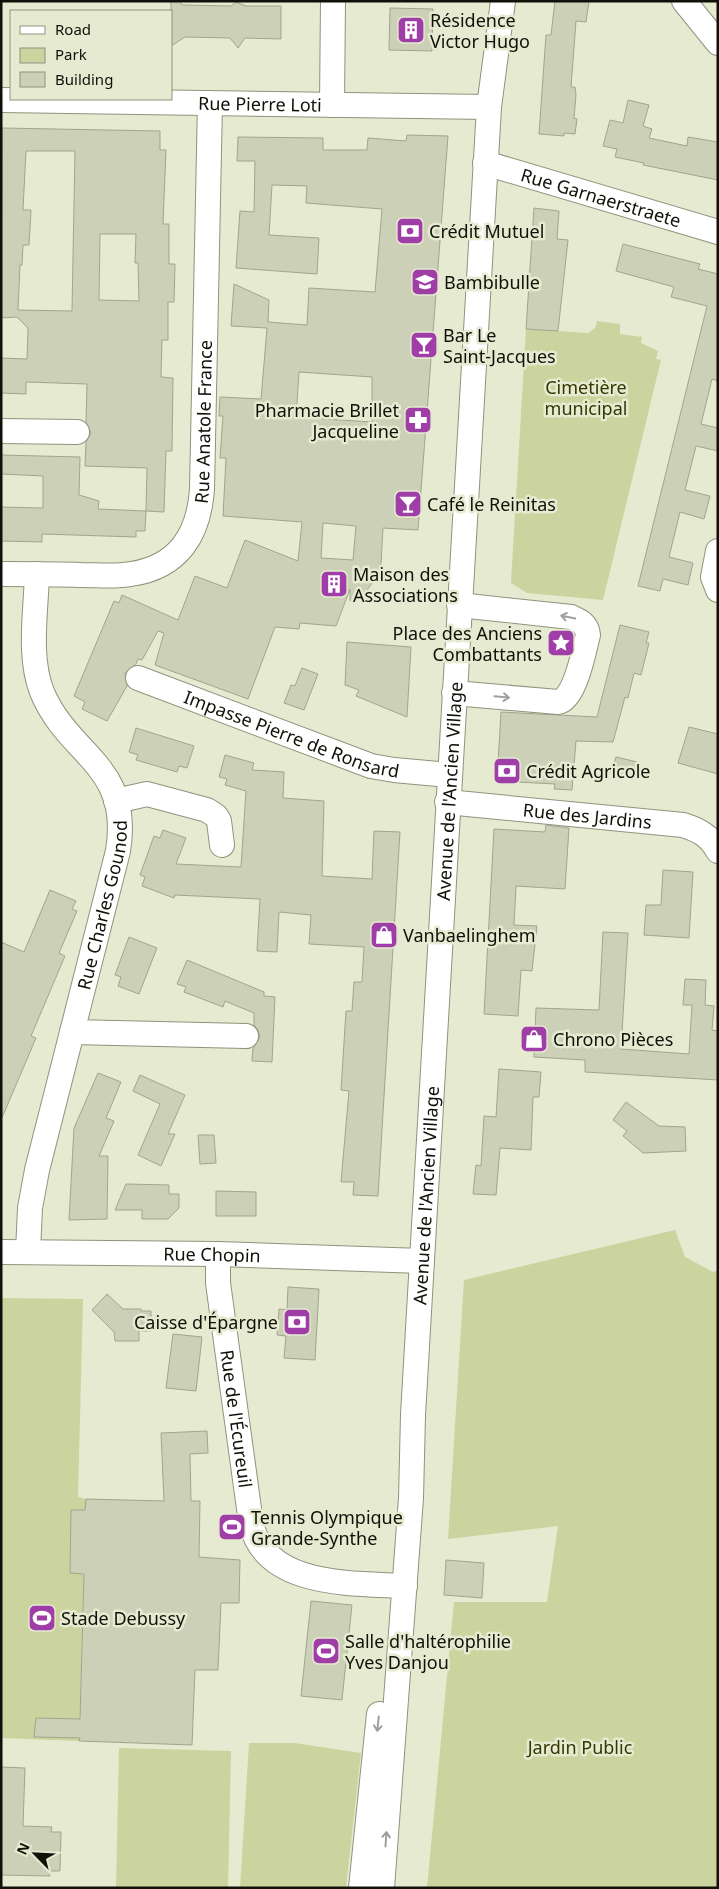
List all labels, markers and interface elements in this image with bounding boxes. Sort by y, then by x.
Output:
place label: Résidence Victor Hugo [430,8,530,53]
legend [10,10,172,100]
building icon: Résidence Victor Hugo [396,15,426,45]
text: Road [55,19,91,39]
text: Park [55,44,87,64]
text: Building [55,69,113,89]
street label: Rue Pierre Loti [198,91,322,117]
street label: Rue Garnaerstraete [518,162,684,232]
bank icon: Crédit Mutuel [395,216,425,246]
place label: Crédit Mutuel [429,219,544,243]
school or university icon: Bambibulle [410,267,440,297]
place label: Bambibulle [444,270,540,294]
place label: Bar Le Saint-Jacques [443,323,556,368]
bar icon: Bar Le Saint-Jacques [409,330,439,360]
street label: Rue Anatole France [189,340,217,505]
park label: Cimetière municipal [545,375,627,420]
place label: Pharmacie Brillet Jacqueline [255,398,399,443]
pharmacy icon: Pharmacie Brillet Jacqueline [403,405,433,435]
bar icon: Café le Reinitas [393,489,423,519]
place label: Café le Reinitas [427,492,556,516]
place label: Maison des Associations [353,562,458,607]
building icon: Maison des Associations [319,569,349,599]
one-way arrow [560,612,576,622]
place label: Place des Anciens Combattants [393,621,542,666]
place icon: Place des Anciens Combattants [546,628,576,658]
street label: Avenue de l'Ancien Village [431,681,468,901]
street label: Impasse Pierre de Ronsard [181,685,401,783]
one-way arrow [494,692,510,702]
bank icon: Crédit Agricole [492,756,522,786]
place label: Crédit Agricole [526,759,650,783]
street label: Rue des Jardins [522,797,653,834]
street label: Rue Charles Gounod [71,820,132,992]
shop icon: Vanbaelinghem [369,920,399,950]
place label: Vanbaelinghem [403,923,536,947]
shop icon: Chrono Pièces [519,1024,549,1054]
place label: Chrono Pièces [553,1027,673,1051]
street label: Avenue de l'Ancien Village [407,1085,444,1306]
street label: Rue Chopin [163,1241,261,1267]
bank icon: Caisse d'Épargne [282,1307,312,1337]
place label: Caisse d'Épargne [134,1310,278,1334]
street label: Rue de l'Écureuil [215,1348,258,1489]
place label: Tennis Olympique Grande-Synthe [251,1505,403,1550]
sports icon: Tennis Olympique Grande-Synthe [217,1512,247,1542]
sports icon: Stade Debussy [27,1603,57,1633]
place label: Stade Debussy [61,1606,186,1630]
place label: Salle d'haltérophilie Yves Danjou [345,1629,511,1674]
sports icon: Salle d'haltérophilie Yves Danjou [311,1636,341,1666]
one-way arrow [373,1715,383,1731]
park label: Jardin Public [526,1735,633,1759]
north arrow [10,1829,60,1879]
one-way arrow [381,1831,390,1847]
text: N [12,1839,34,1858]

